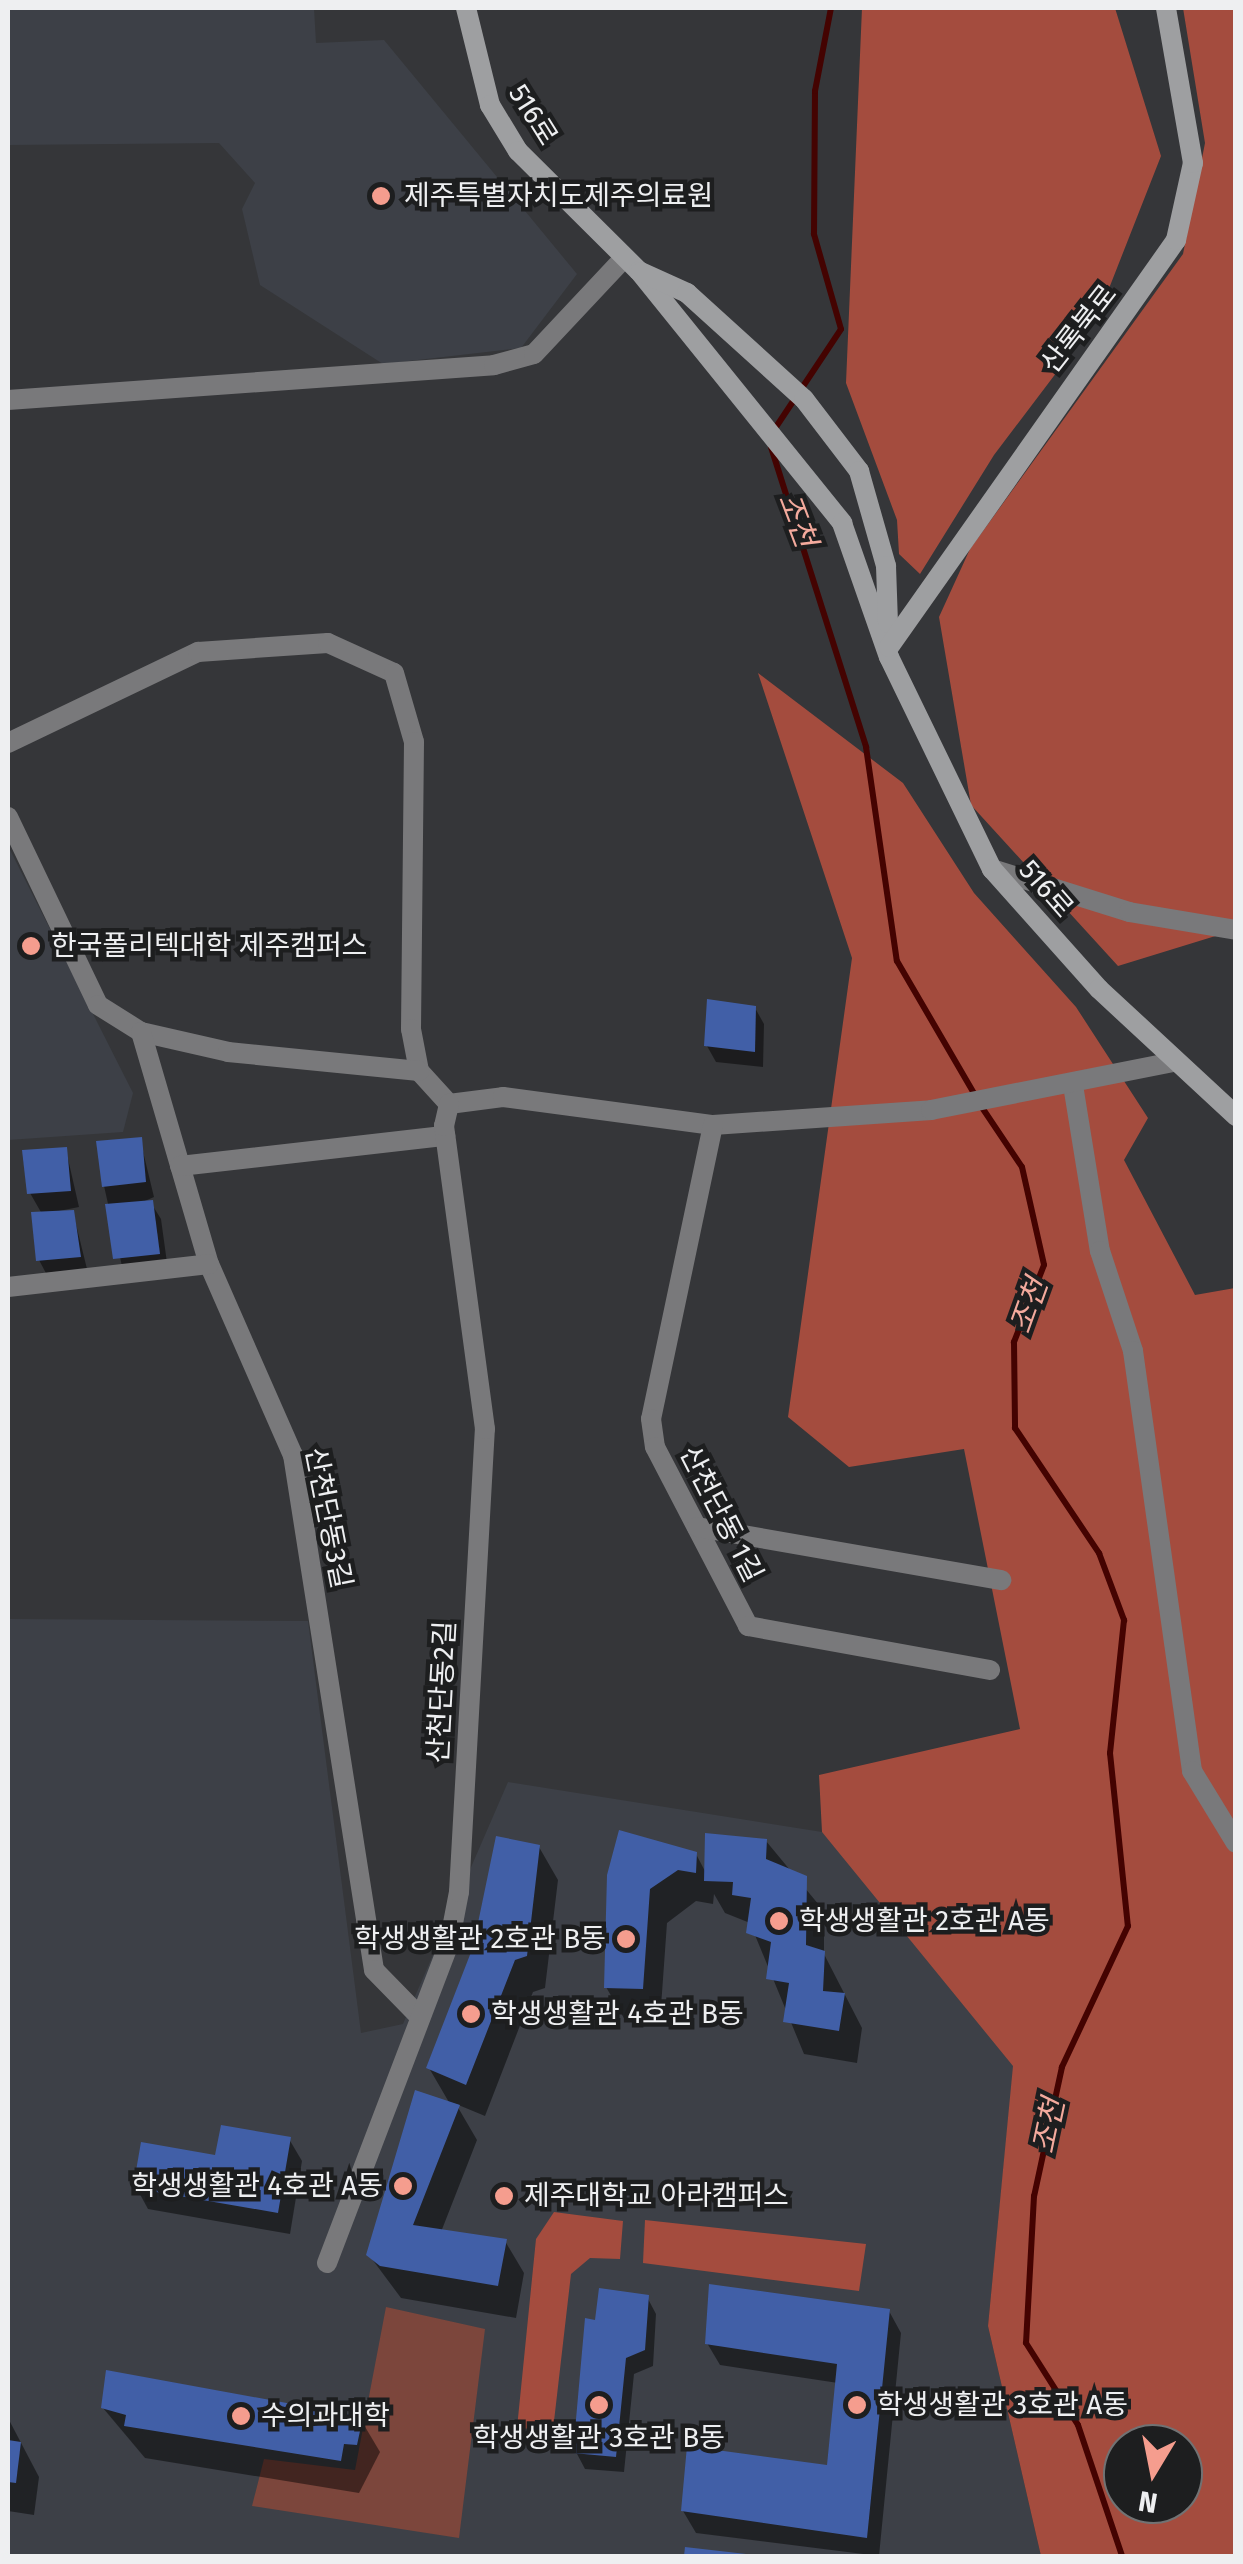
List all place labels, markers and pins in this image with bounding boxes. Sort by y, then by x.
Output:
place label: 제주특별자치도제주의료원 [404,179,713,213]
marker: 제주특별자치도제주의료원 [368,183,394,209]
place label: 한국폴리텍대학 제주캠퍼스 [51,929,368,963]
marker: 한국폴리텍대학 제주캠퍼스 [20,935,42,957]
place label: 학생생활관 2호관 A동 [799,1904,1050,1938]
marker: 학생생활관 2호관 A동 [768,1910,790,1932]
place label: 학생생활관 2호관 B동 [354,1922,606,1956]
marker: 학생생활관 2호관 B동 [615,1928,637,1950]
place label: 학생생활관 4호관 B동 [491,1997,744,2031]
marker: 학생생활관 4호관 B동 [460,2003,482,2025]
place label: 학생생활관 4호관 A동 [131,2169,383,2203]
marker: 학생생활관 4호관 A동 [392,2175,414,2197]
place label: 제주대학교 아라캠퍼스 [524,2179,789,2213]
marker: 제주대학교 아라캠퍼스 [493,2185,515,2207]
place label: 학생생활관 3호관 A동 [877,2388,1128,2422]
marker: 학생생활관 3호관 B동 [588,2394,610,2416]
marker: 학생생활관 3호관 A동 [846,2394,868,2416]
place label: 수의과대학 [261,2399,390,2433]
marker: 수의과대학 [230,2405,252,2427]
place label: 학생생활관 3호관 B동 [473,2421,725,2455]

